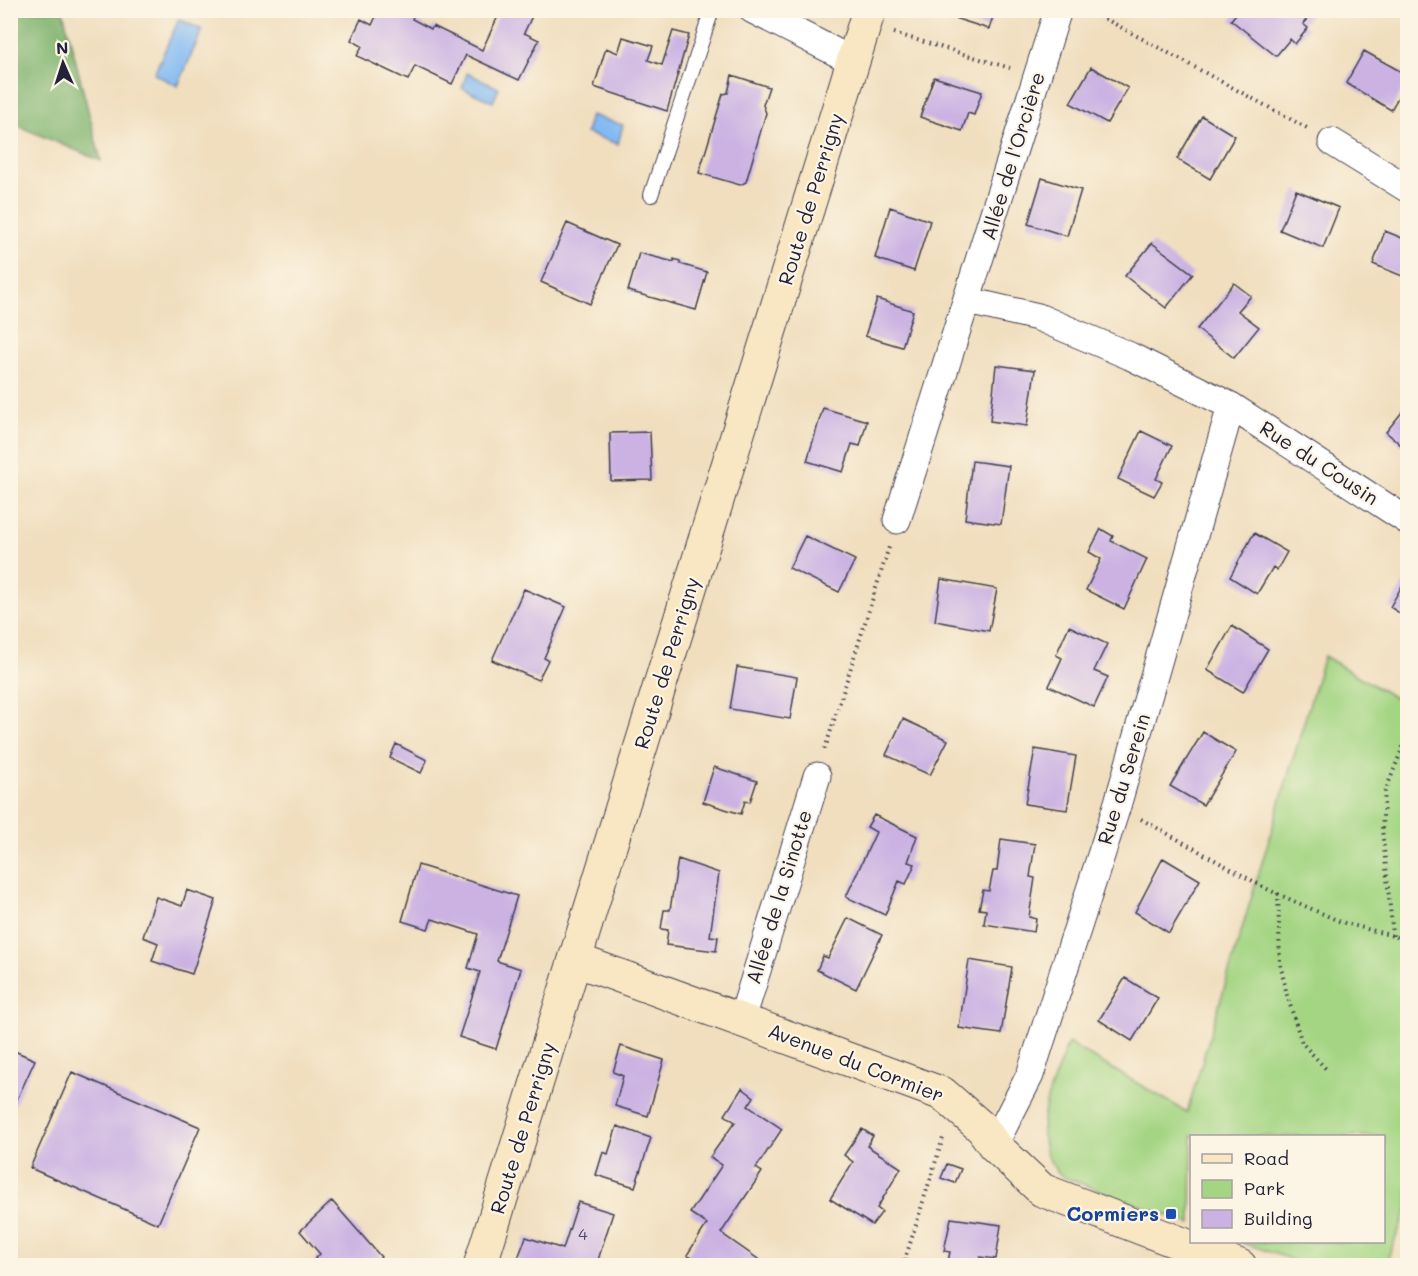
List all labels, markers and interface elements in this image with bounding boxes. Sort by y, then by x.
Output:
north arrow [33,33,93,93]
text: N [56,37,69,58]
street label: Allée de l'Orcière [974,68,1050,243]
street label: Route de Perrigny [772,110,849,288]
street label: Rue du Cousin [1255,414,1384,510]
street label: Route de Perrigny [628,574,705,752]
street label: Rue du Serein [1091,710,1155,847]
street label: Allée de la Sinotte [739,807,817,987]
street label: Avenue du Cormier [765,1017,948,1108]
street label: Route de Perrigny [484,1039,561,1217]
legend [1190,1135,1385,1243]
text: Road [1244,1146,1289,1170]
text: Park [1244,1176,1285,1200]
place label: Cormiers [1067,1200,1159,1226]
text: Building [1244,1206,1312,1230]
marker: Cormiers [1164,1207,1178,1221]
house number: 4 [578,1223,588,1244]

